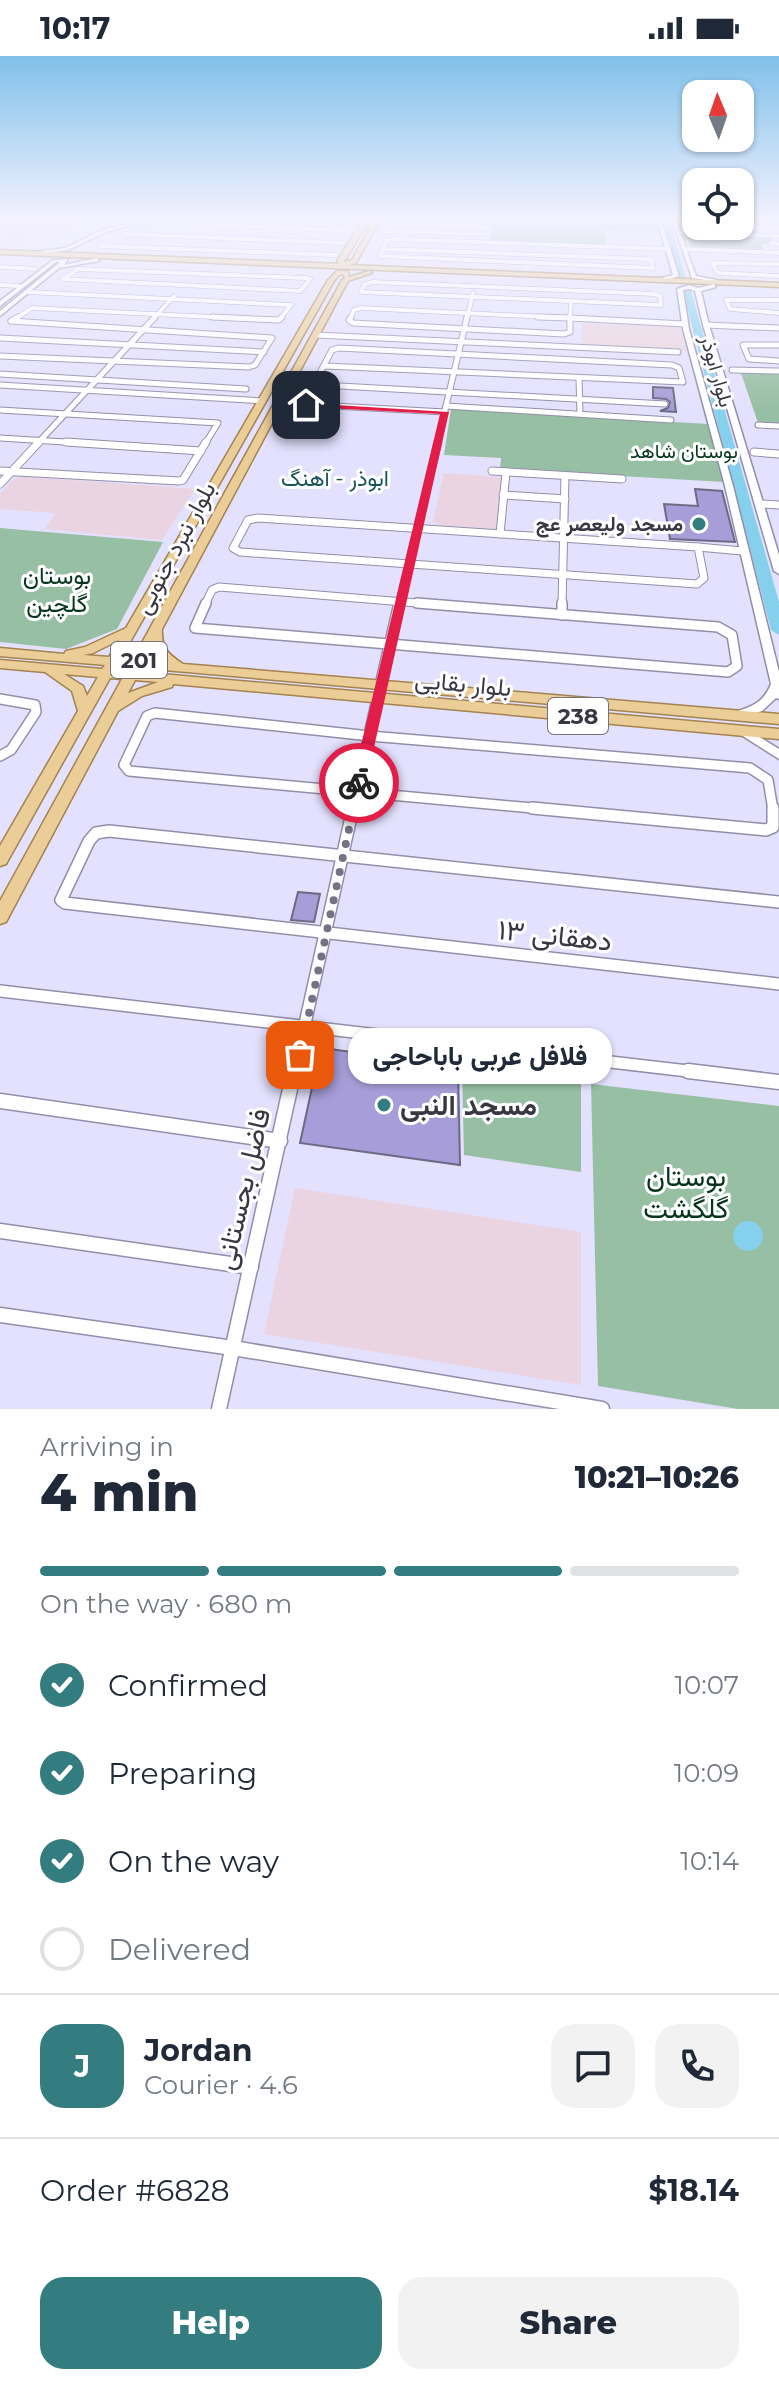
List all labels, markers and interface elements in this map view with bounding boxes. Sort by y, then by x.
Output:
text: 10:17 [40,10,110,47]
north arrow [682,80,754,152]
map controls [682,80,754,240]
button: locate [682,168,754,240]
street label: بلوار ابوذر [694,331,739,410]
pin [272,371,340,439]
icon: home [284,383,328,427]
park label: بوستان شاهد [630,439,738,464]
district label: ابوذر - آهنگ [281,465,389,492]
street label: بلوار نبرد جنوبی [128,477,222,619]
place label: مسجد ولیعصر عج [536,512,683,538]
marker: مسجد ولیعصر عج [690,515,708,533]
park label: بوستان گلچین [23,561,91,620]
road number: 201 [111,642,167,678]
street label: بلوار بقایی [413,665,513,703]
road number: 238 [548,698,608,734]
courier [319,743,399,823]
icon: bike [337,761,381,805]
street label: دهقانی ۱۳ [496,912,614,958]
pin [266,1021,334,1089]
callout: فلافل عربی باباحاجی [348,1027,612,1083]
icon: bag [278,1033,322,1077]
text: فلافل عربی باباحاجی [373,1040,587,1072]
place label: مسجد النبی [400,1088,537,1122]
marker: مسجد النبی [375,1096,393,1114]
street label: فاضل بجستانی [207,1105,277,1273]
park label: بوستان گلگشت [643,1159,729,1225]
text: Arriving in [40,1431,174,1463]
text: 10:21–10:26 [575,1459,739,1496]
text: 4 min [40,1461,198,1524]
text: On the way · 680 m [40,1588,292,1620]
icon: check [40,1663,84,1707]
text: Confirmed [108,1667,268,1704]
text: 10:07 [675,1669,739,1701]
icon: check [40,1751,84,1795]
text: Preparing [108,1755,257,1792]
text: 10:09 [674,1757,739,1789]
icon: check [40,1839,84,1883]
text: On the way [108,1843,279,1880]
text: 10:14 [680,1845,739,1877]
text: Delivered [108,1931,251,1968]
button: chat [551,2024,635,2108]
button: phone [655,2024,739,2108]
text: Jordan [144,2032,253,2069]
text: J [74,2048,90,2085]
text: Courier · 4.6 [144,2069,298,2101]
text: Order #6828 [40,2172,230,2209]
text: $18.14 [649,2172,739,2209]
button: Help [40,2277,382,2369]
button: Share [398,2277,739,2369]

